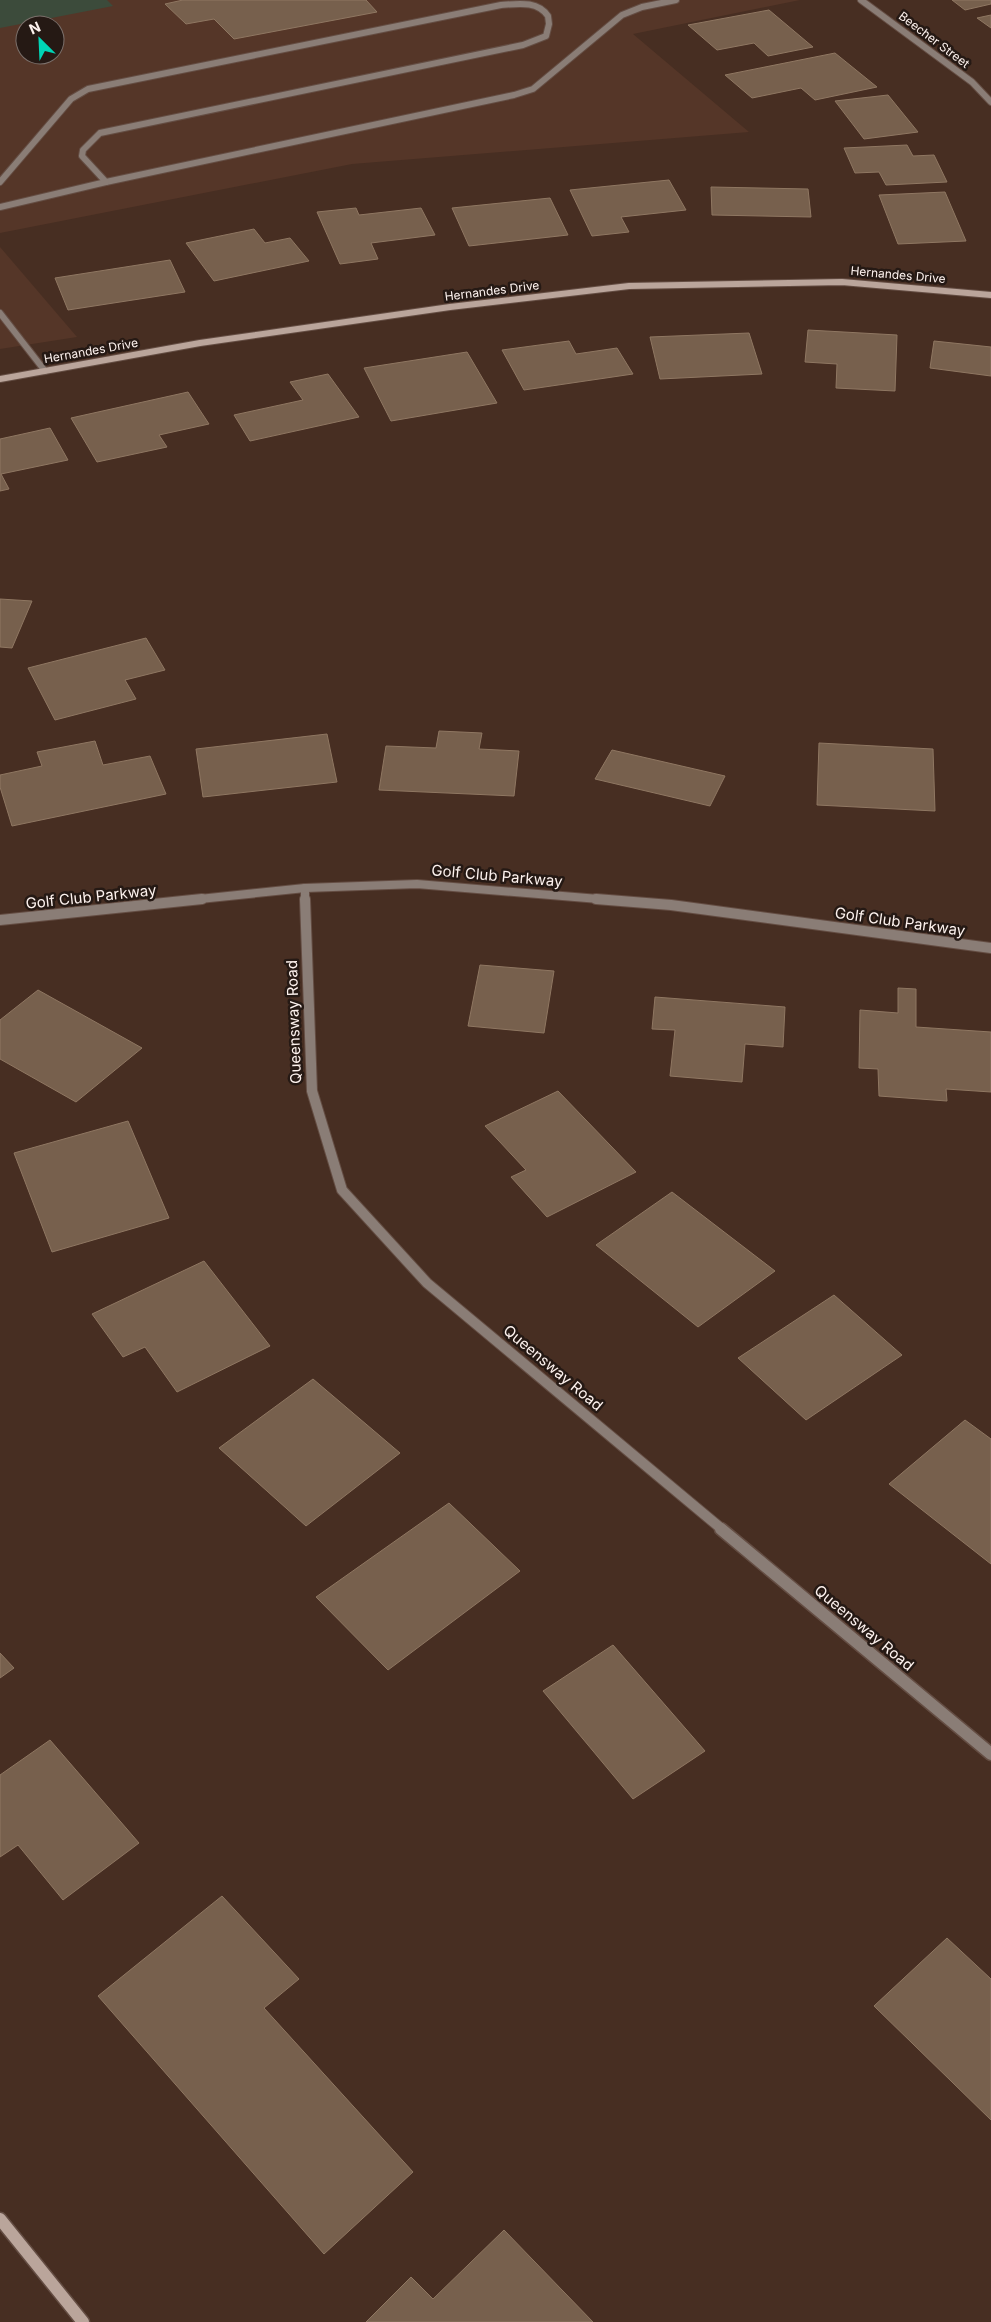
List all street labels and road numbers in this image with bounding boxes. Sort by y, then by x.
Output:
street label: Beecher Street [896,8,973,71]
street label: Hernandes Drive [850,263,946,286]
street label: Hernandes Drive [444,277,540,304]
street label: Hernandes Drive [43,335,139,366]
street label: Golf Club Parkway [431,860,564,891]
street label: Golf Club Parkway [25,880,158,913]
street label: Golf Club Parkway [834,903,967,940]
street label: Queensway Road [282,960,305,1084]
street label: Queensway Road [500,1321,607,1415]
street label: Queensway Road [811,1581,918,1675]

